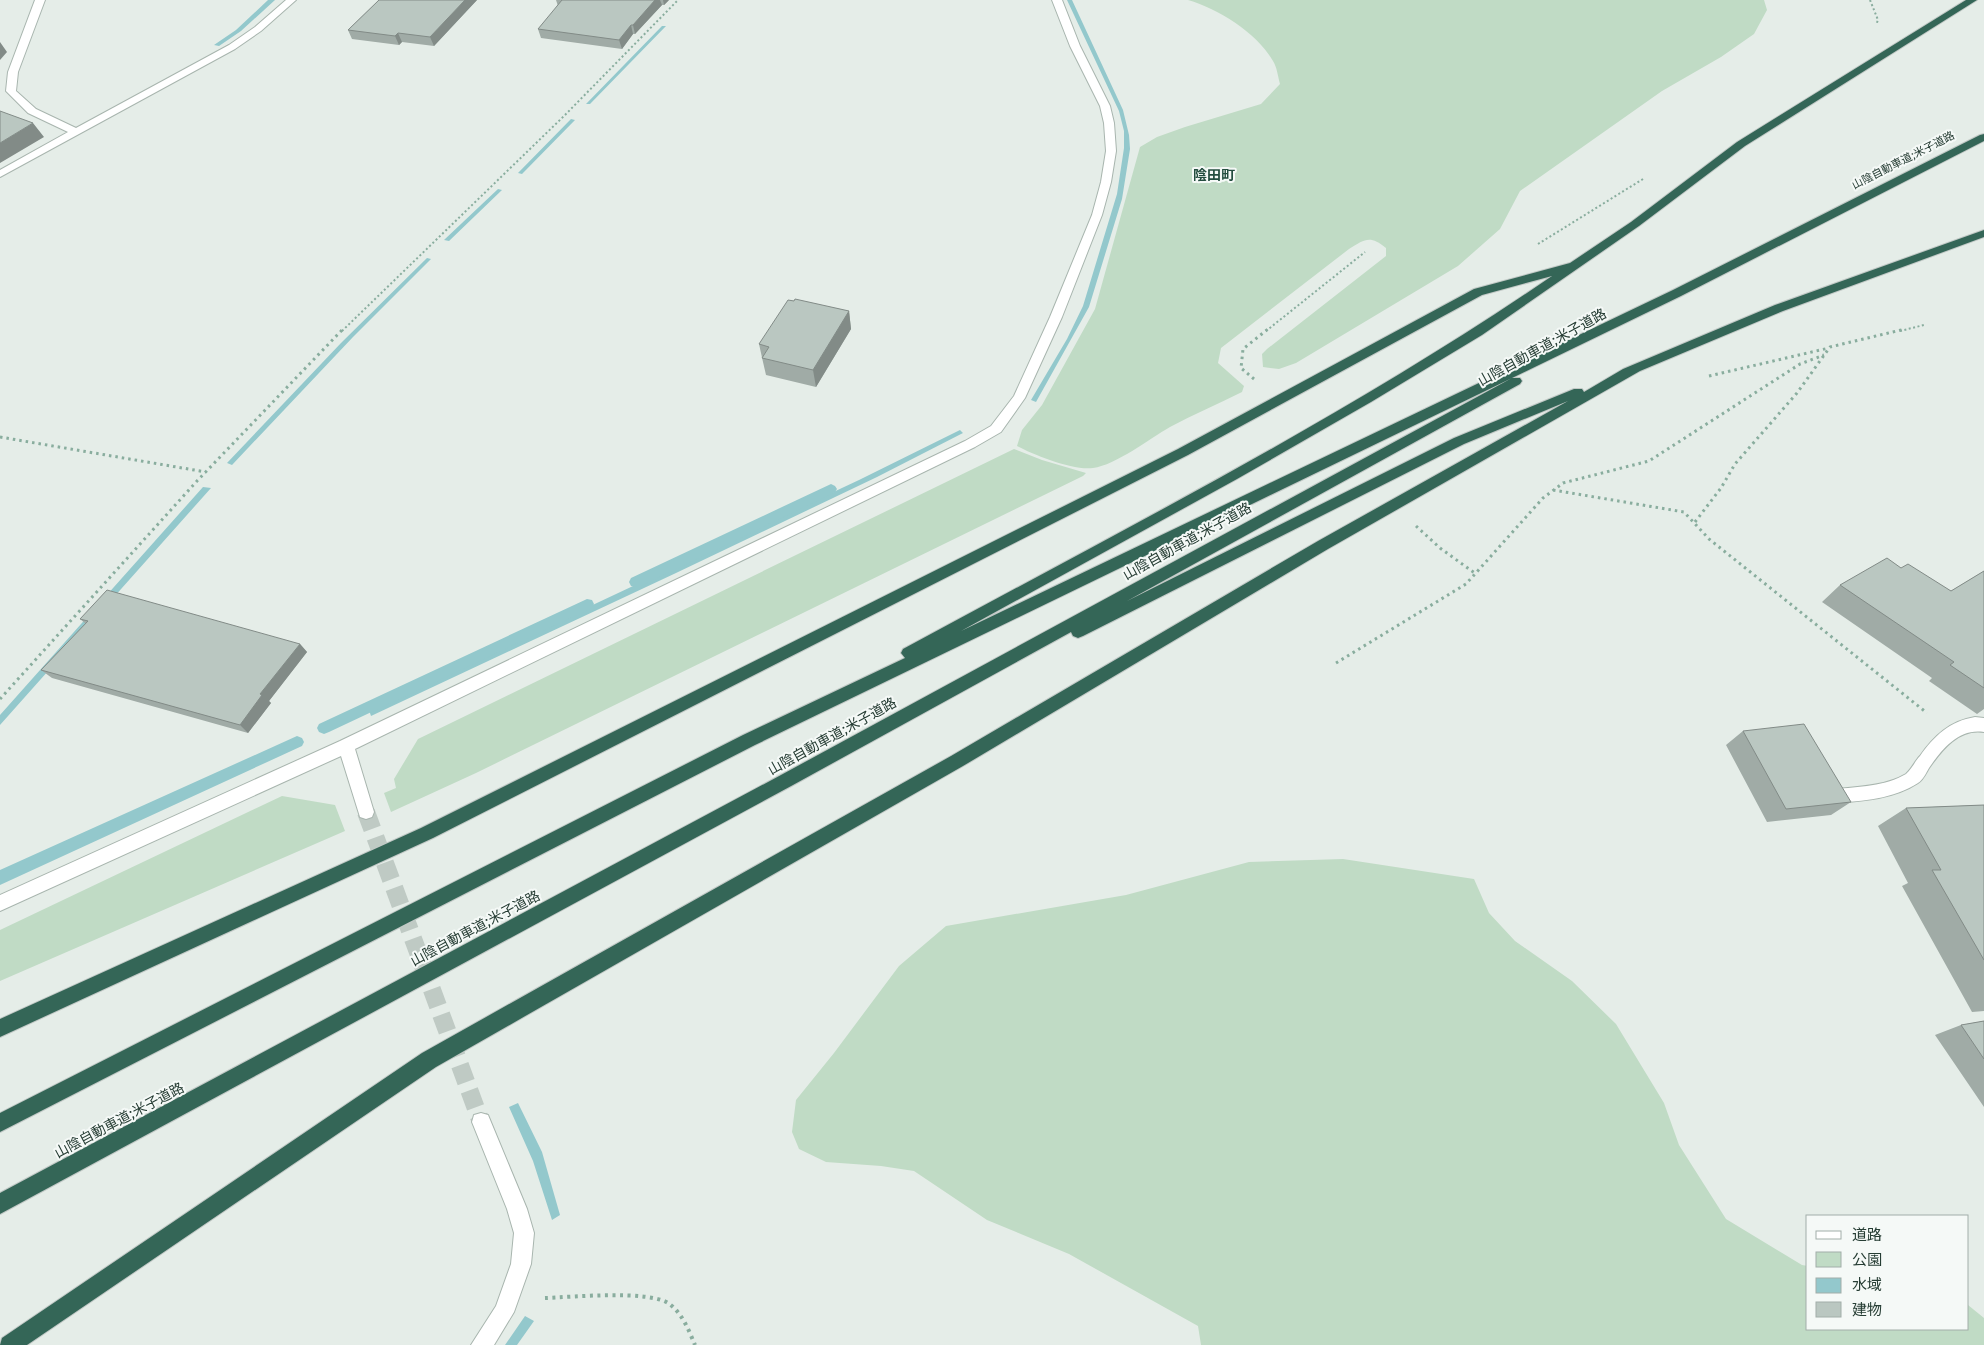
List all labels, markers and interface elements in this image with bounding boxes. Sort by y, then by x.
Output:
street label: 山陰自動車道;米子道路 [1849,128,1956,191]
district label: 陰田町 [1193,166,1235,183]
street label: 山陰自動車道;米子道路 [1475,304,1609,389]
street label: 山陰自動車道;米子道路 [1120,498,1254,583]
street label: 山陰自動車道;米子道路 [765,693,899,778]
street label: 山陰自動車道;米子道路 [407,886,542,969]
street label: 山陰自動車道;米子道路 [51,1078,186,1161]
legend [1806,1215,1969,1330]
text: 道路 [1852,1225,1882,1243]
text: 公園 [1852,1250,1882,1268]
text: 水域 [1852,1275,1882,1293]
text: 建物 [1852,1300,1882,1318]

